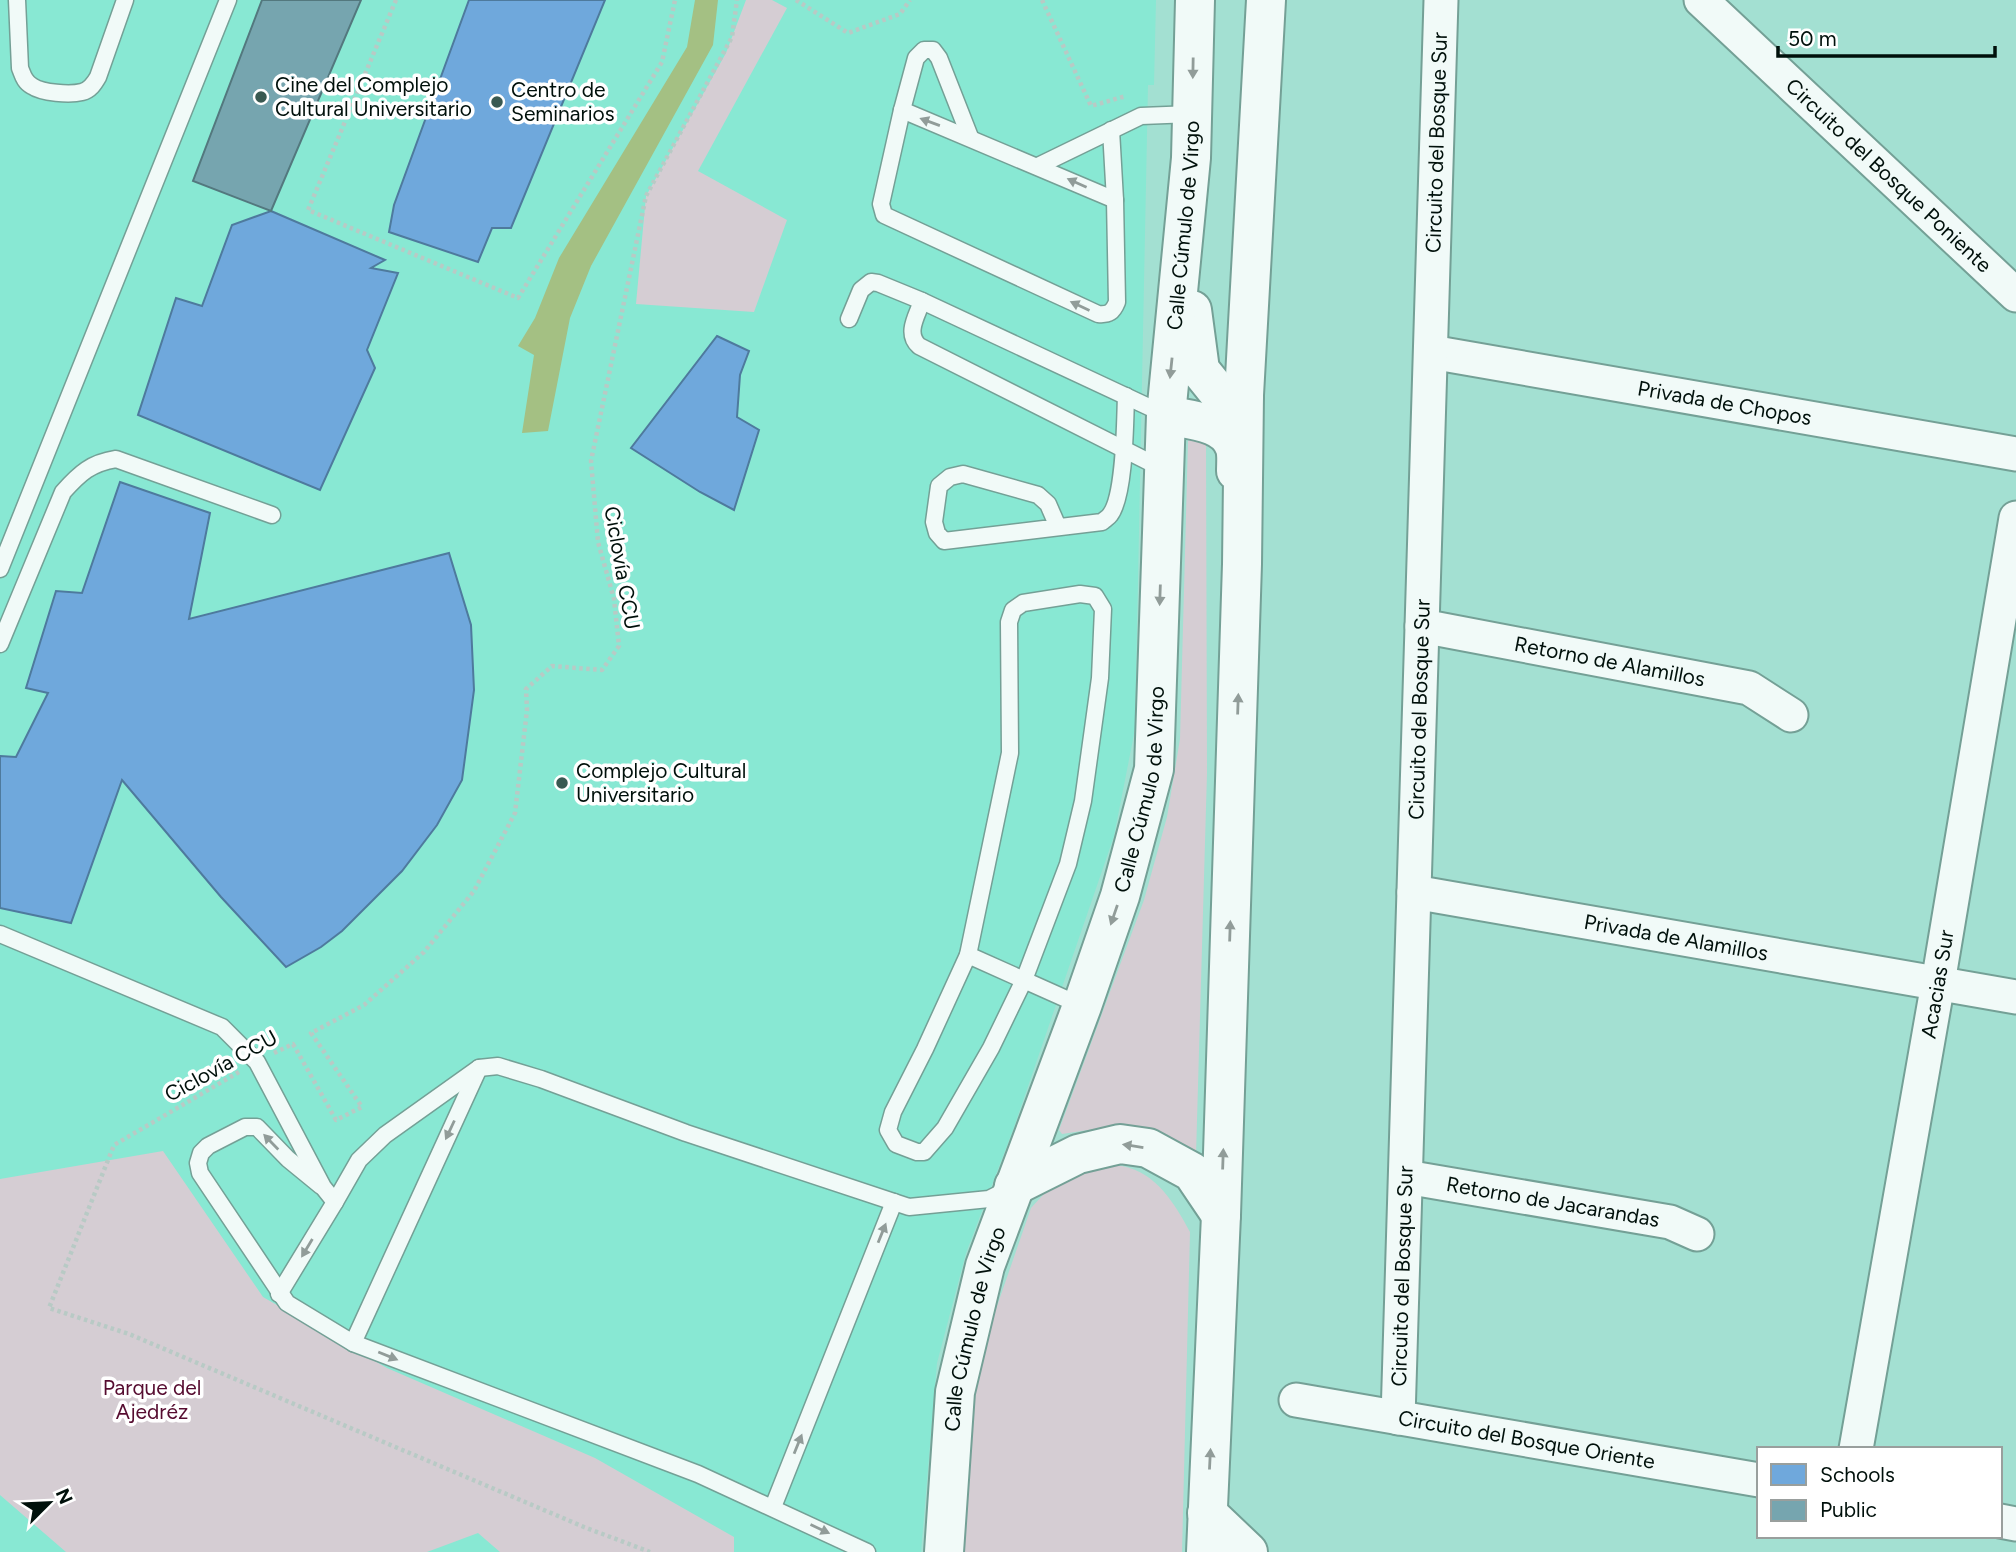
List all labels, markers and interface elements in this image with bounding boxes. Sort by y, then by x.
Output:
scale bar [1778,14,1995,58]
text: 50 m [1788,26,1837,51]
street label: Circuito del Bosque Sur [1420,32,1452,253]
one-way arrow [1187,57,1199,79]
place label: Cine del Complejo Cultural Universitario [275,72,472,121]
street label: Circuito del Bosque Poniente [1781,73,1997,278]
place label: Centro de Seminarios [511,77,614,126]
marker: Cine del Complejo Cultural Universitario [253,89,269,105]
marker: Centro de Seminarios [489,94,505,110]
one-way arrow [920,116,941,127]
street label: Calle Cúmulo de Virgo [1161,120,1204,331]
one-way arrow [1067,177,1087,189]
one-way arrow [1070,300,1090,311]
one-way arrow [1165,357,1176,379]
street label: Privada de Chopos [1636,375,1814,430]
street label: Ciclovía CCU [599,504,646,631]
one-way arrow [1155,585,1166,607]
street label: Circuito del Bosque Sur [1403,598,1435,820]
street label: Retorno de Alamillos [1512,631,1707,691]
street label: Calle Cúmulo de Virgo [1108,686,1169,895]
one-way arrow [1232,693,1243,715]
place label: Complejo Cultural Universitario [576,758,746,807]
marker: Complejo Cultural Universitario [554,775,570,791]
one-way arrow [1108,905,1119,926]
street label: Privada de Alamillos [1582,909,1770,966]
one-way arrow [1225,920,1236,942]
street label: Acacias Sur [1915,928,1959,1040]
street label: Ciclovía CCU [160,1024,281,1107]
one-way arrow [444,1120,456,1140]
one-way arrow [264,1134,280,1151]
one-way arrow [1122,1140,1144,1151]
one-way arrow [1218,1147,1229,1169]
street label: Circuito del Bosque Sur [1386,1165,1418,1387]
street label: Retorno de Jacarandas [1444,1171,1661,1232]
one-way arrow [877,1222,888,1243]
street label: Calle Cúmulo de Virgo [939,1223,1011,1432]
one-way arrow [301,1238,313,1257]
one-way arrow [378,1351,399,1362]
park label: Parque del Ajedréz [103,1375,201,1424]
street label: Circuito del Bosque Oriente [1396,1405,1657,1474]
one-way arrow [792,1433,803,1454]
legend [1757,1447,2002,1538]
one-way arrow [1204,1448,1215,1470]
text: Schools [1820,1462,1895,1487]
north arrow [14,1468,84,1538]
text: N [51,1485,78,1508]
text: Public [1820,1497,1877,1522]
one-way arrow [810,1524,830,1535]

